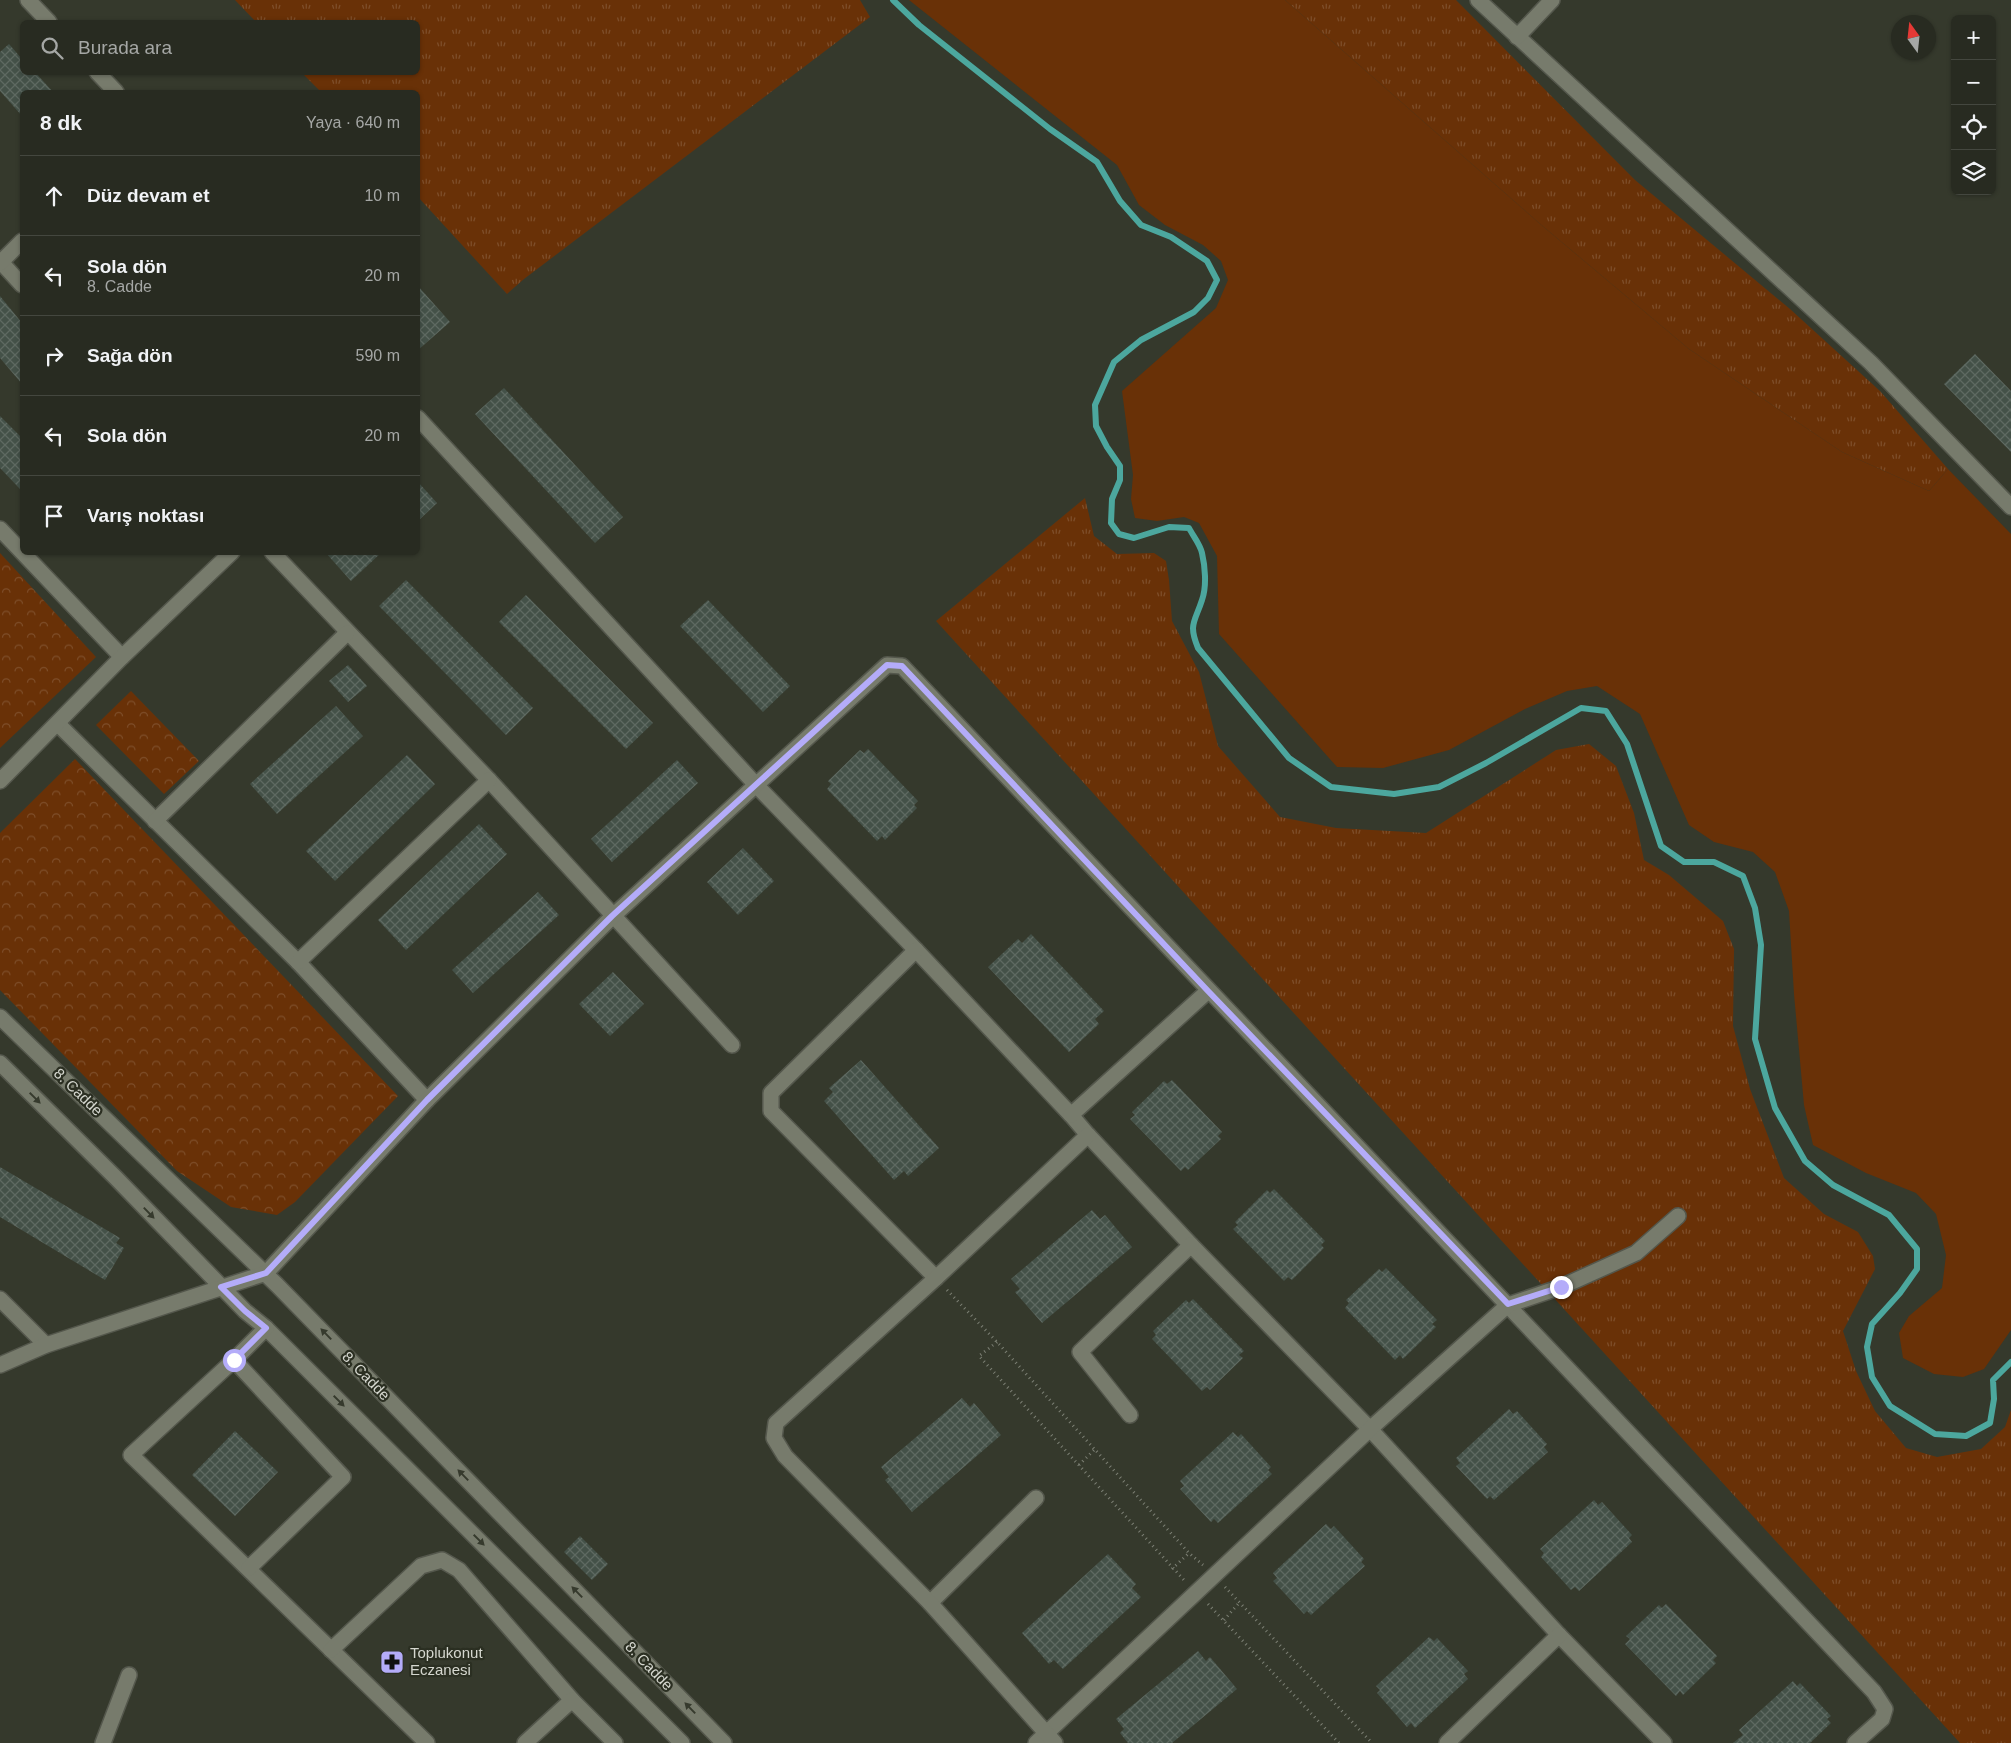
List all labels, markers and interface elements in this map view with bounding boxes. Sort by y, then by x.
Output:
north arrow [1891,15,1936,60]
map controls [1951,15,1996,195]
button: + [1951,15,1996,60]
search box [20,20,420,75]
icon: search [38,34,66,62]
text: Burada ara [78,37,172,58]
button: − [1951,60,1996,105]
button: locate [1951,105,1996,150]
text: 8 dk [40,111,82,134]
text: Yaya · 640 m [306,114,400,131]
button: layers [1951,150,1996,195]
icon: ahead [40,182,68,210]
text: Düz devam et [87,185,209,206]
text: 10 m [364,187,400,204]
text: Sola dön [87,256,167,277]
icon: left [40,262,68,290]
text: 20 m [364,267,400,284]
text: 8. Cadde [87,278,152,295]
icon: right [40,342,68,370]
text: Sağa dön [87,345,173,366]
text: 590 m [356,347,400,364]
icon: left [40,422,68,450]
text: Sola dön [87,425,167,446]
text: 20 m [364,427,400,444]
icon: arrive [40,502,68,530]
text: Varış noktası [87,505,204,526]
street label: 8. Cadde [51,1064,106,1119]
one-way arrow [28,1091,40,1103]
one-way arrow [143,1206,155,1218]
route end [1550,1276,1573,1299]
one-way arrow [320,1328,332,1340]
street label: 8. Cadde [339,1348,394,1403]
route start [223,1349,246,1372]
one-way arrow [333,1395,345,1407]
one-way arrow [458,1470,470,1482]
one-way arrow [473,1534,485,1546]
one-way arrow [571,1586,583,1598]
street label: 8. Cadde [622,1638,677,1693]
place label: Toplukonut Eczanesi [410,1644,483,1678]
pharmacy icon: Toplukonut Eczanesi [379,1649,405,1675]
one-way arrow [684,1702,696,1714]

